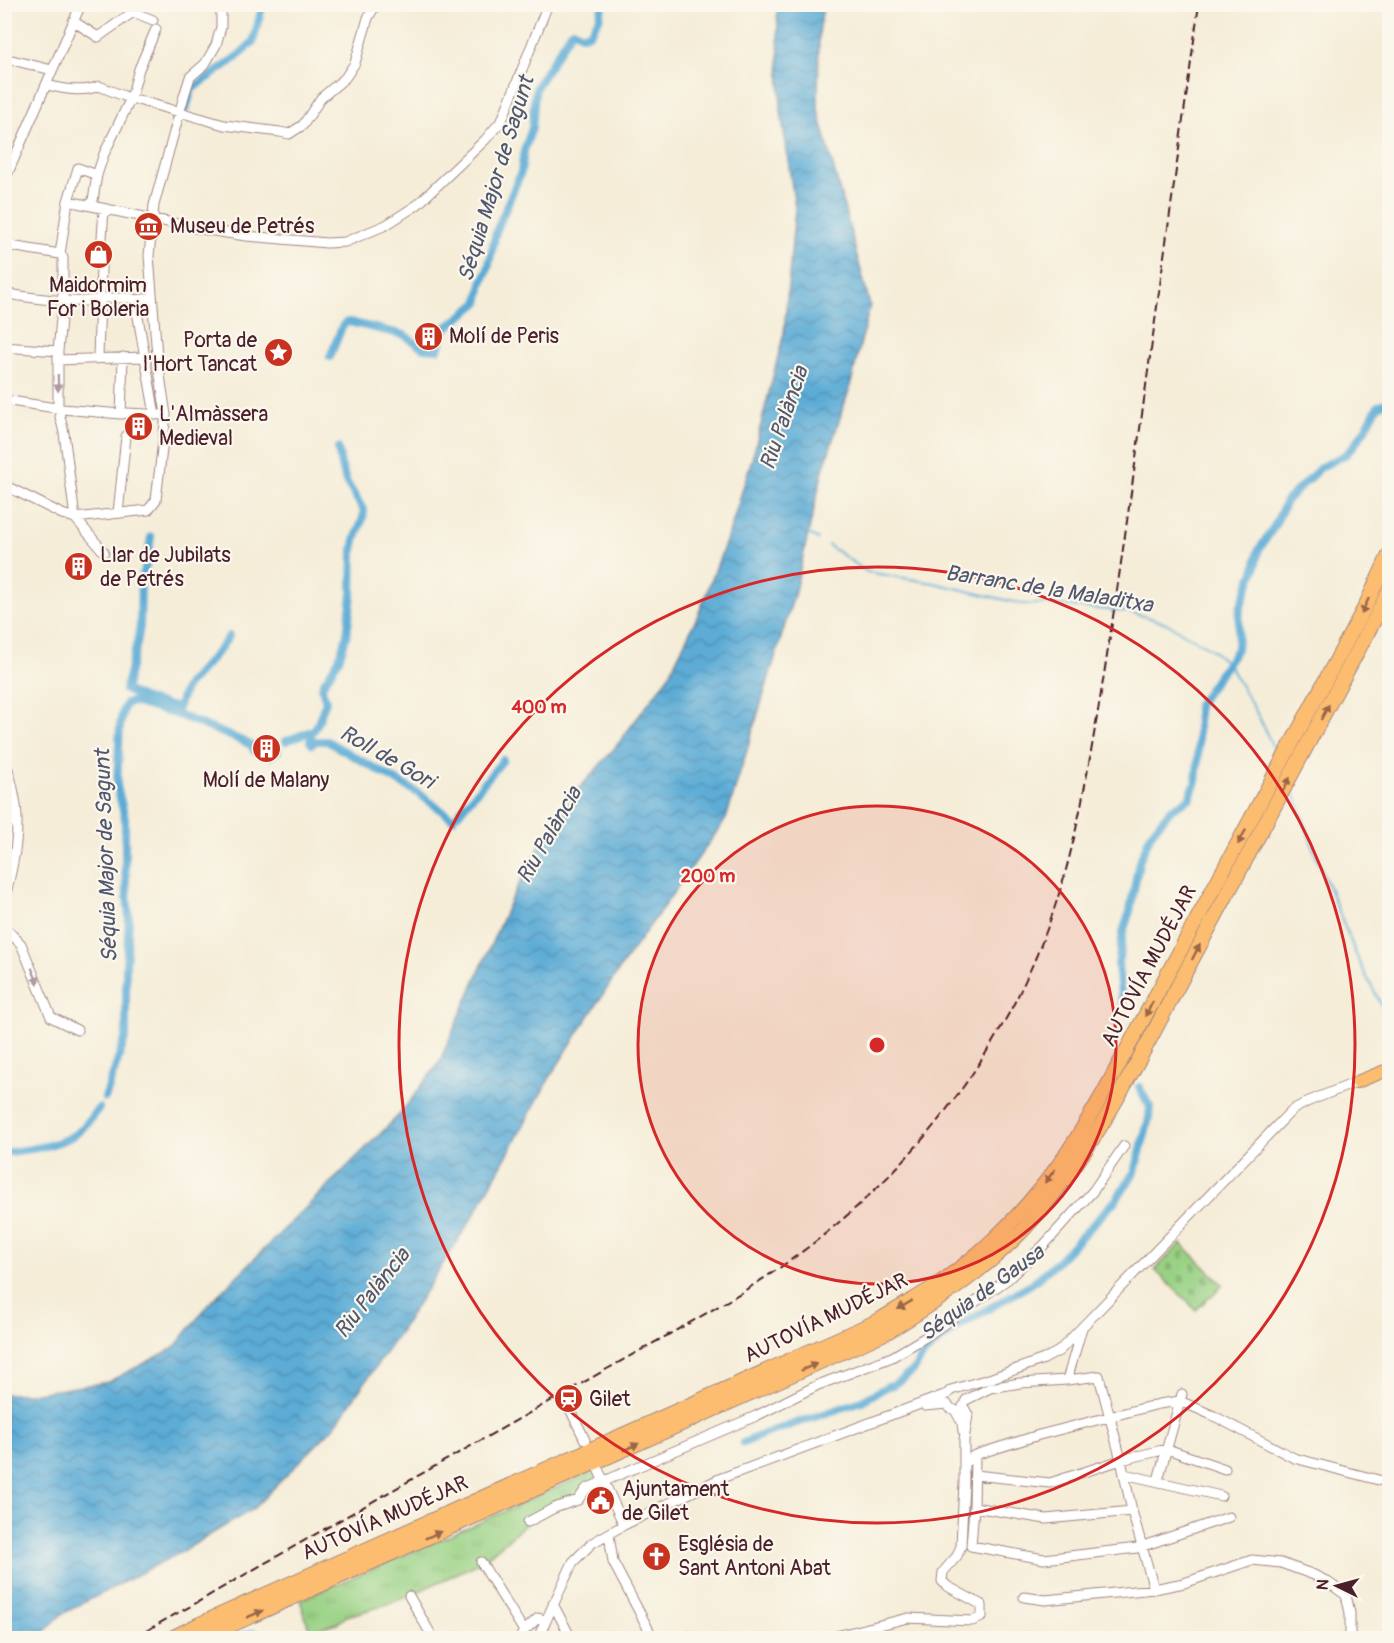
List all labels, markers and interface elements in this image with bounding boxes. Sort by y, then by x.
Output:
water label: Séquia Major de Sagunt [451,71,541,285]
museum icon: Museu de Petrés [133,210,165,242]
place label: Museu de Petrés [170,213,315,240]
shop icon: Maidormim For i Boleria [82,238,114,270]
place label: Maidormim For i Boleria [47,272,149,323]
building icon: Molí de Peris [412,320,444,352]
place label: Molí de Peris [449,323,559,350]
place label: Porta de l'Hort Tancat [143,327,258,378]
place icon: Porta de l'Hort Tancat [262,336,294,368]
water label: Riu Palància [753,361,815,473]
one-way arrow [53,374,63,393]
place label: L'Almàssera Medieval [159,401,268,452]
building icon: L'Almàssera Medieval [122,410,154,442]
place label: Llar de Jubilats de Petrés [100,542,231,593]
building icon: Llar de Jubilats de Petrés [63,551,95,583]
water label: Barranc de la Maladitxa [943,559,1156,619]
one-way arrow [1361,598,1370,615]
text: 400 m [512,696,566,719]
one-way arrow [1320,703,1330,720]
water label: Roll de Gori [335,719,442,797]
building icon: Molí de Malany [250,733,282,765]
water label: Séquia Major de Sagunt [88,747,124,963]
place label: Molí de Malany [203,767,329,794]
one-way arrow [1281,776,1291,793]
water label: Riu Palància [510,780,589,888]
one-way arrow [1237,829,1247,846]
text: 200 m [681,865,735,888]
street label: AUTOVÍA MUDÉJAR [1095,881,1203,1051]
one-way arrow [1191,944,1201,961]
one-way arrow [30,968,40,986]
one-way arrow [1144,1000,1154,1017]
centre of rings [867,1035,887,1055]
one-way arrow [1044,1168,1056,1184]
water label: Séquia de Gausa [914,1237,1051,1348]
water label: Riu Palància [328,1241,417,1344]
street label: AUTOVÍA MUDÉJAR [740,1267,912,1369]
one-way arrow [897,1299,913,1310]
one-way arrow [800,1363,817,1372]
station icon: Gilet [552,1383,584,1415]
place label: Gilet [589,1386,631,1413]
one-way arrow [622,1443,639,1452]
street label: AUTOVÍA MUDÉJAR [298,1469,472,1567]
place label: Ajuntament de Gilet [622,1476,730,1527]
public building icon: Ajuntament de Gilet [585,1485,617,1517]
one-way arrow [425,1530,443,1540]
place label: Església de Sant Antoni Abat [678,1531,831,1582]
church icon: Església de Sant Antoni Abat [641,1540,673,1572]
north arrow [1307,1556,1367,1616]
text: N [1313,1578,1334,1591]
one-way arrow [247,1610,264,1619]

